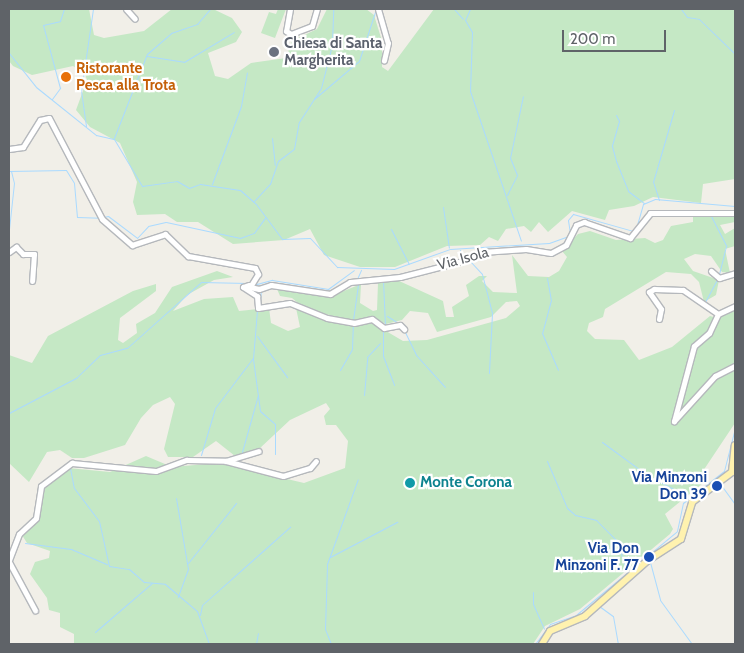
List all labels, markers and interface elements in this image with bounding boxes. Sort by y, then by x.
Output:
scale bar [564,20,668,52]
text: 200 m [570,30,615,48]
place label: Chiesa di Santa Margherita [284,34,382,69]
marker: Chiesa di Santa Margherita [268,46,280,58]
place label: Ristorante Pesca alla Trota [76,59,176,94]
marker: Ristorante Pesca alla Trota [60,71,72,83]
street label: Via Isola [435,244,491,274]
place label: Via Minzoni Don 39 [632,468,707,503]
place label: Monte Corona [420,474,512,492]
marker: Monte Corona [404,477,416,489]
marker: Via Minzoni Don 39 [711,480,723,492]
place label: Via Don Minzoni F. 77 [555,539,639,574]
marker: Via Don Minzoni F. 77 [643,551,655,563]

